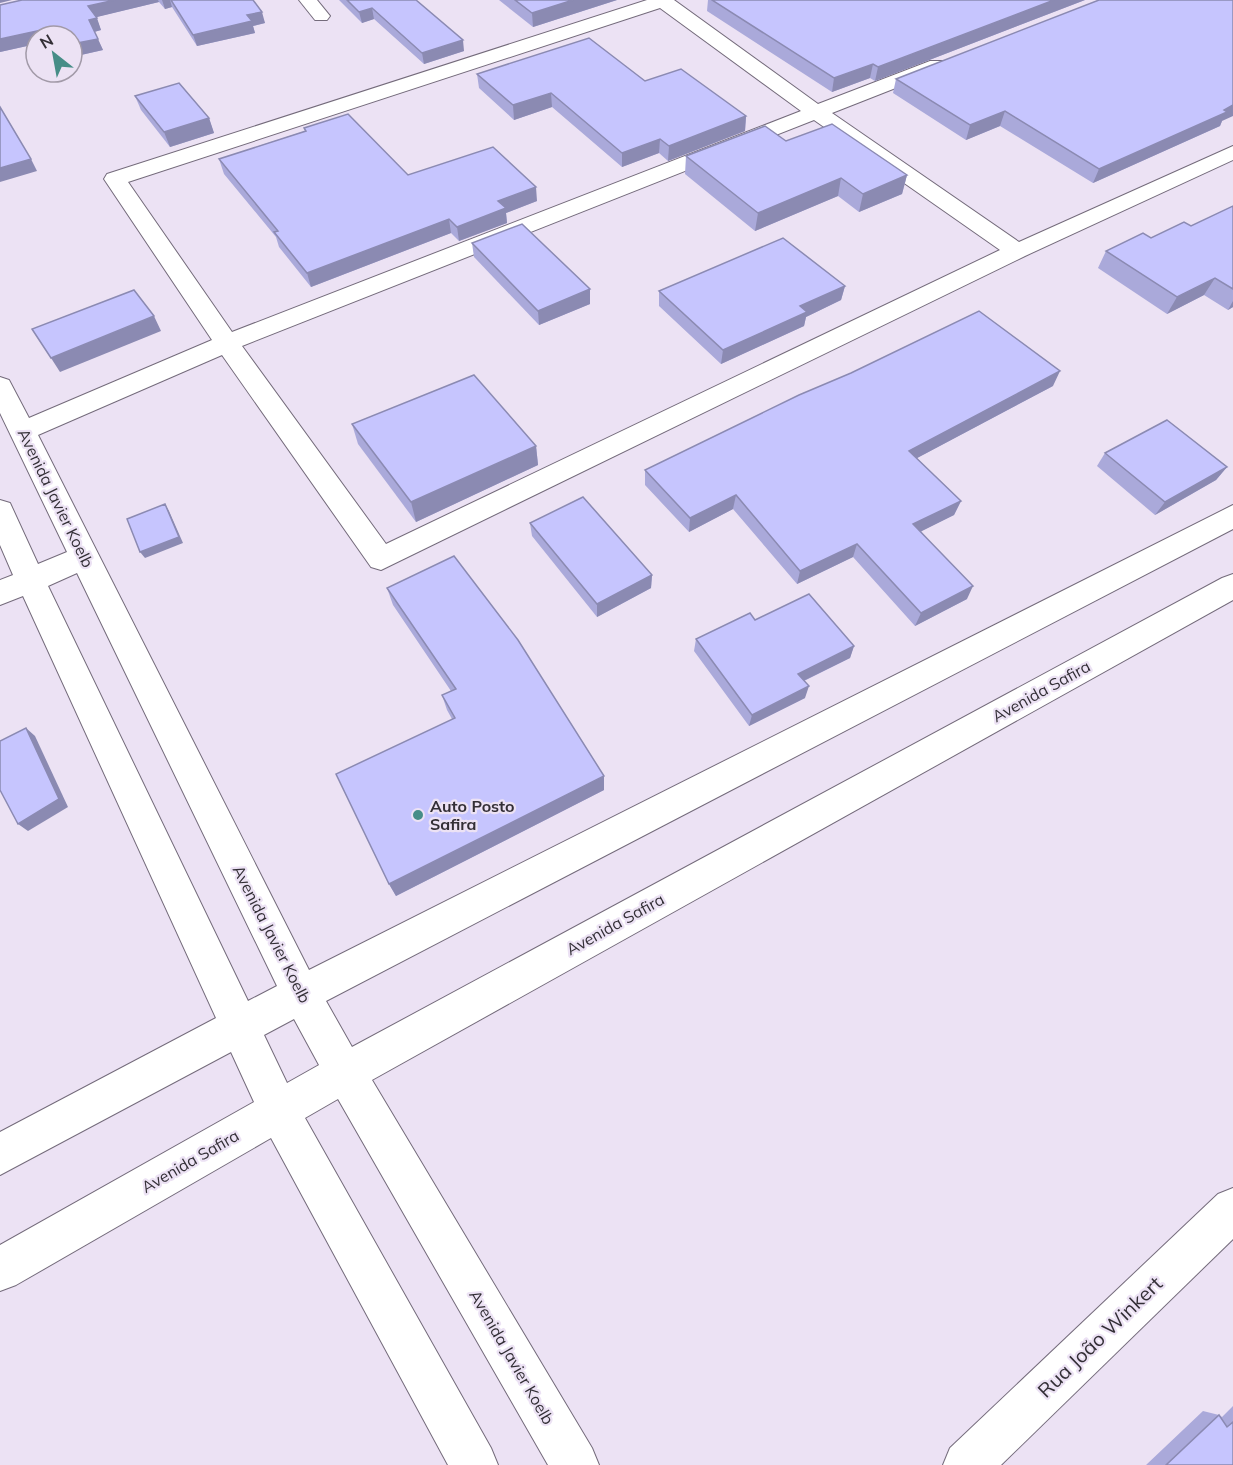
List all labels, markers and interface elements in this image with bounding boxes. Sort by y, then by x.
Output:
north arrow [24,24,84,84]
text: N [36,29,57,53]
street label: Avenida Javier Koelb [14,425,98,571]
street label: Avenida Safira [988,656,1094,726]
place label: Auto Posto Safira [430,796,515,834]
marker: Auto Posto Safira [411,808,425,822]
street label: Avenida Javier Koelb [229,862,315,1006]
street label: Avenida Safira [562,889,668,959]
street label: Avenida Safira [138,1125,242,1197]
street label: Rua João Winkert [1032,1271,1167,1402]
street label: Avenida Javier Koelb [465,1286,559,1428]

